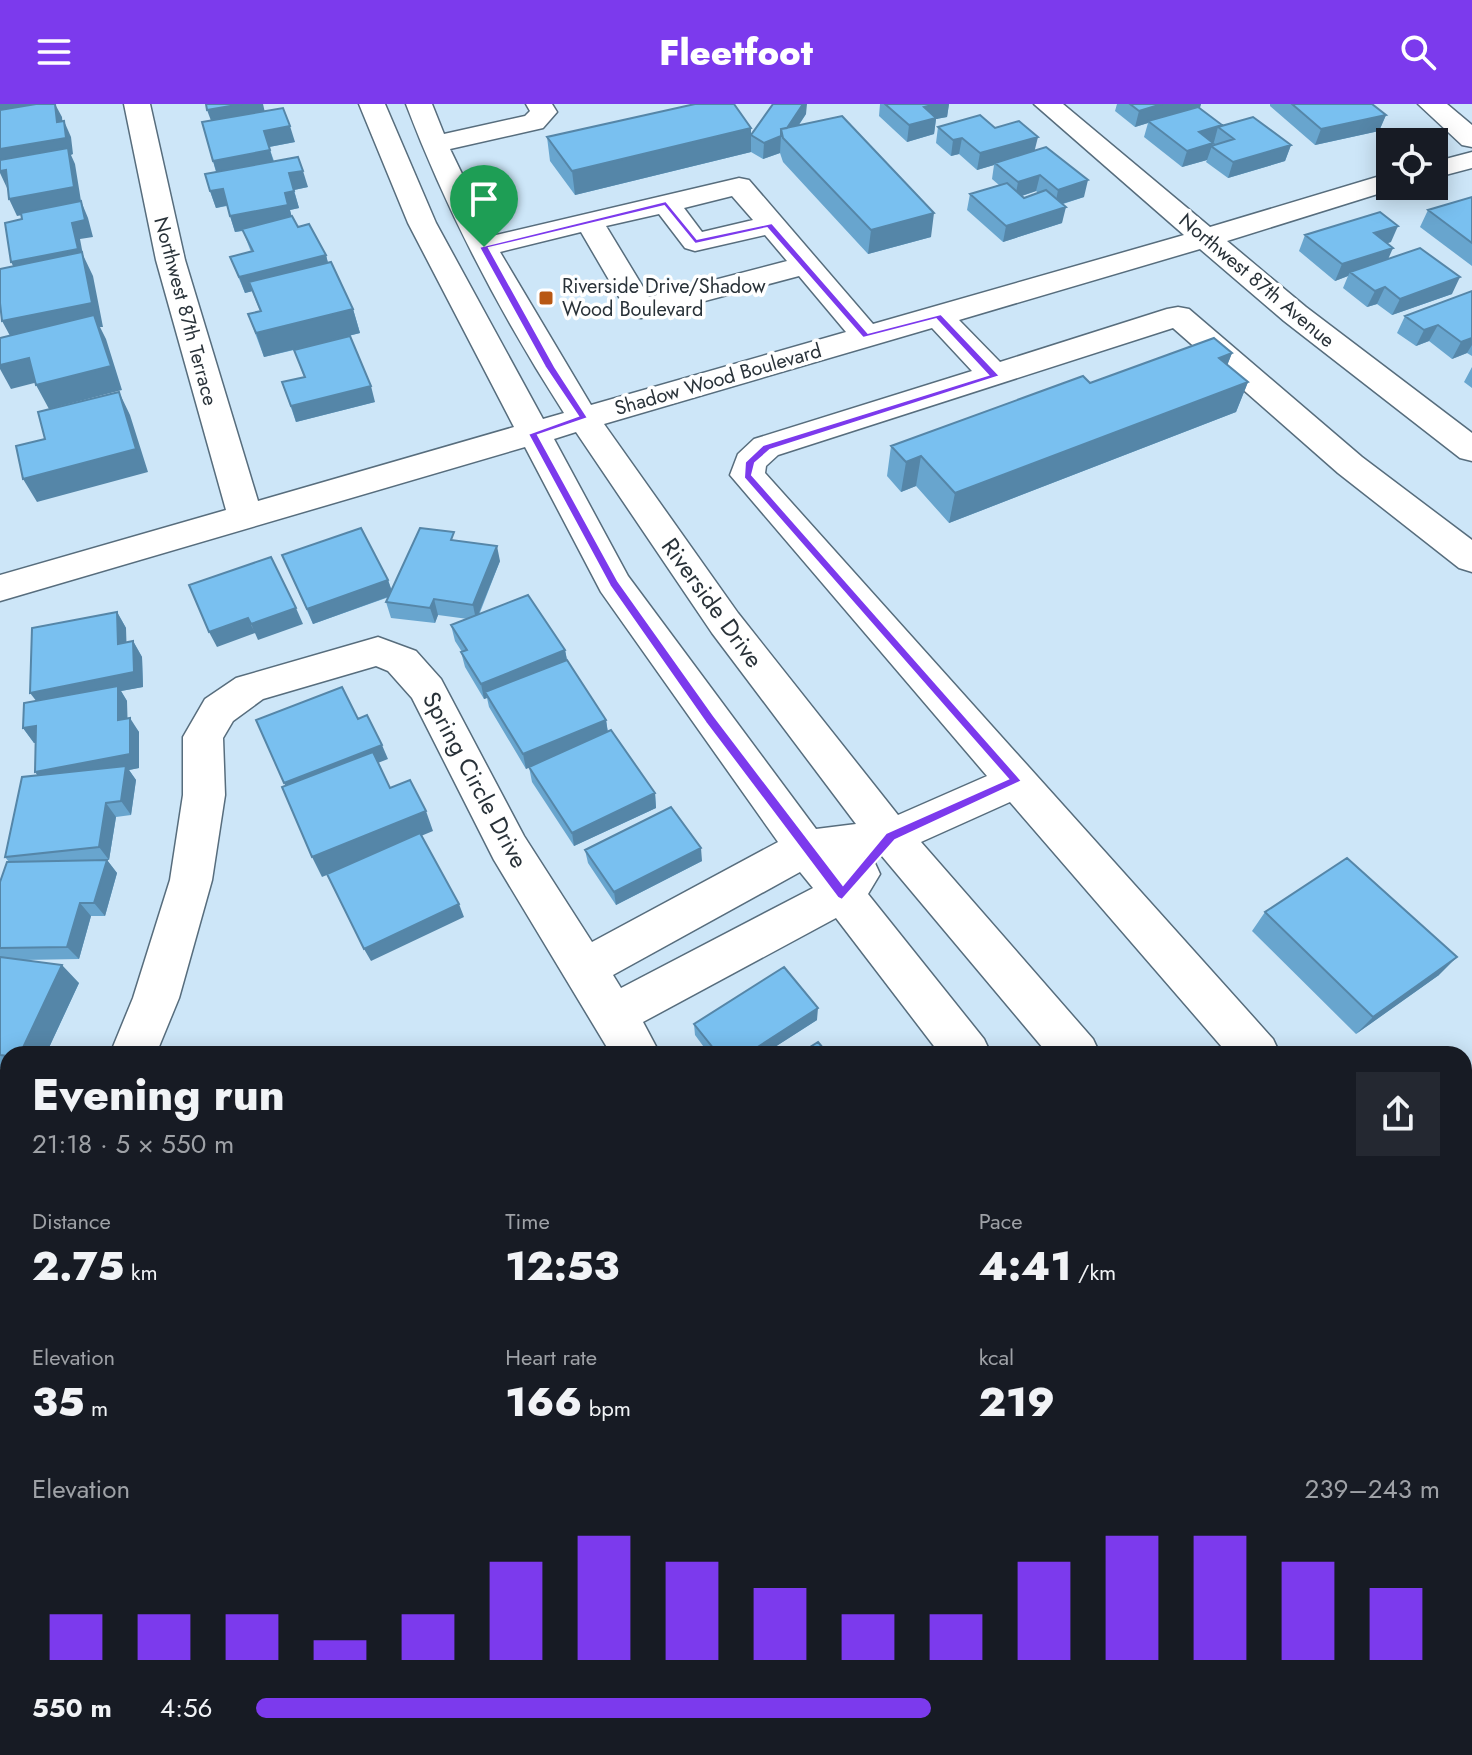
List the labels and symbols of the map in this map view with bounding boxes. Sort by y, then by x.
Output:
pin [450,165,518,247]
street label: Northwest 87th Avenue [1172,206,1341,354]
street label: Northwest 87th Terrace [146,214,225,409]
place label: Riverside Drive/Shadow Wood Boulevard [562,272,766,324]
marker: Riverside Drive/Shadow Wood Boulevard [537,289,555,307]
street label: Shadow Wood Boulevard [611,336,825,423]
street label: Riverside Drive [653,531,772,675]
street label: Spring Circle Drive [414,685,537,874]

